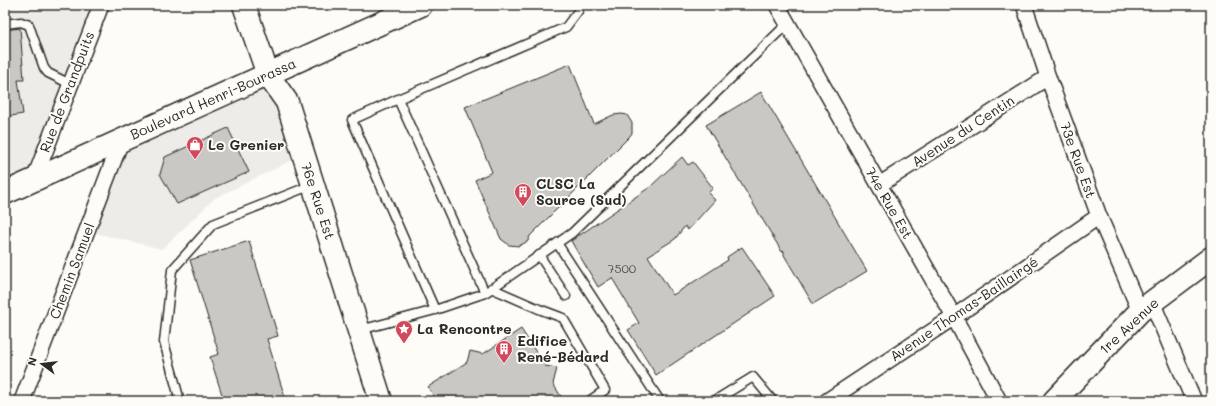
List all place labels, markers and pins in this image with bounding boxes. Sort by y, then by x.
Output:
shop icon: Le Grenier [185,135,205,160]
place label: Le Grenier [208,135,284,154]
place label: CLSC La Source (Sud) [536,174,627,209]
building icon: CLSC La Source (Sud) [513,182,533,207]
place icon: La Rencontre [394,319,414,344]
place label: La Rencontre [417,319,512,338]
place label: Edifice René-Bédard [517,331,609,366]
building icon: Edifice René-Bédard [494,339,514,364]

